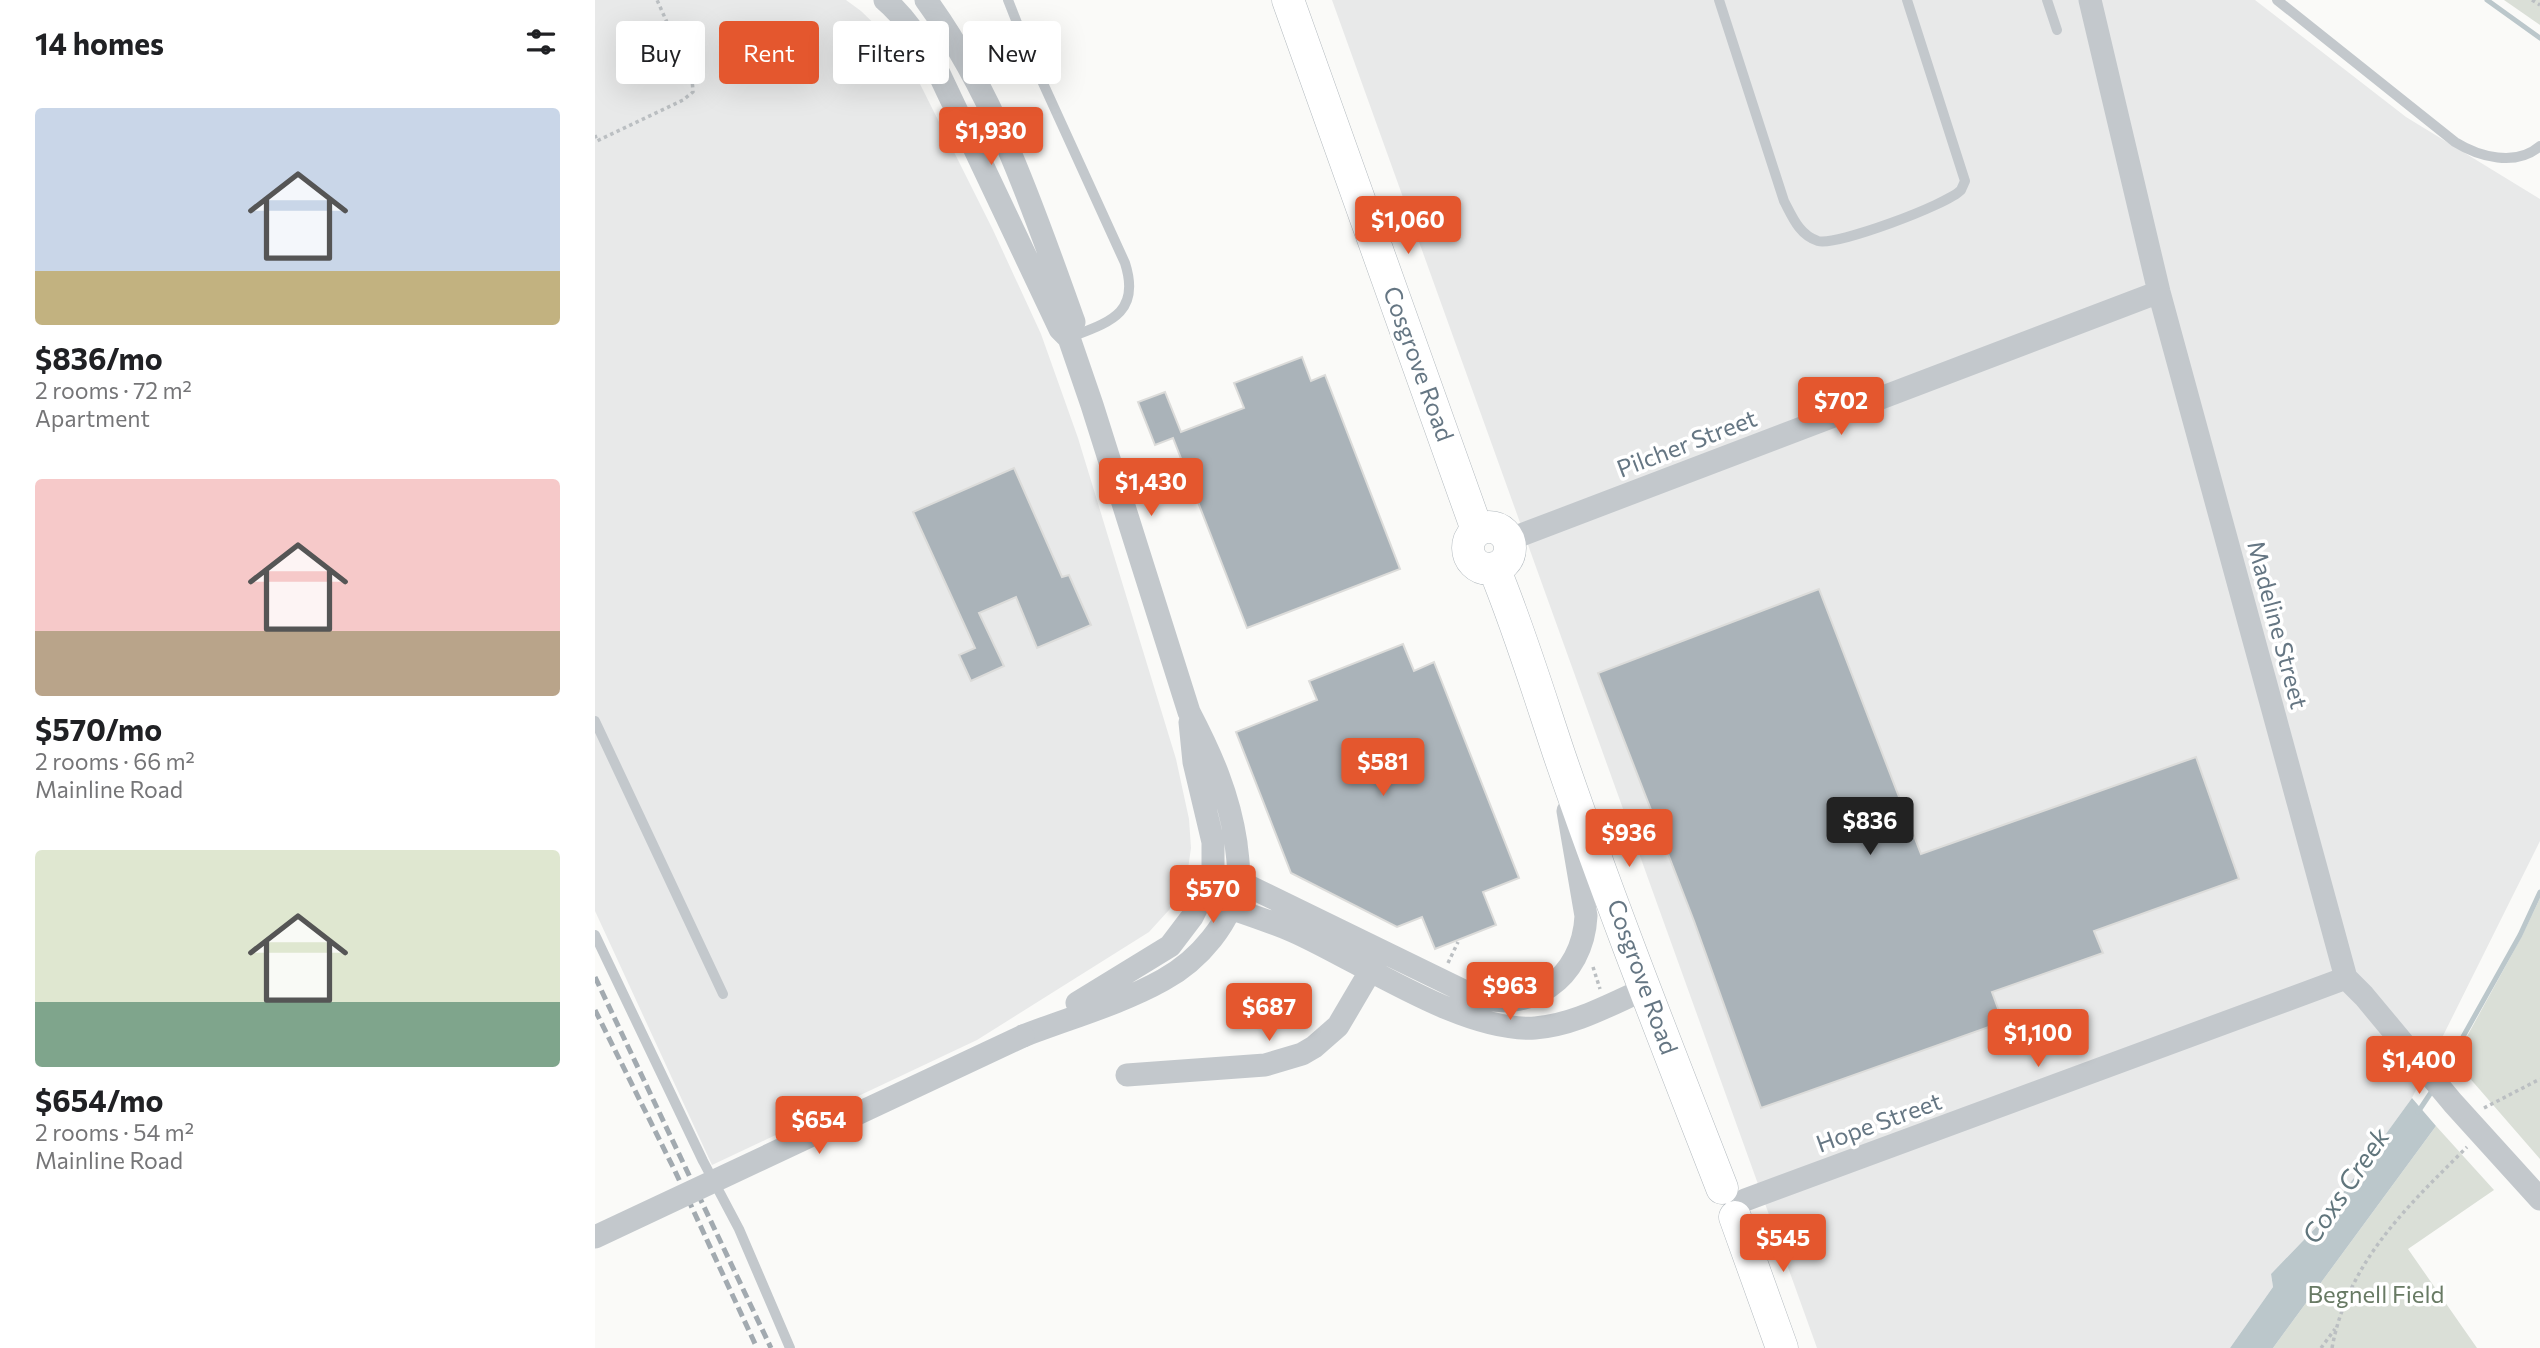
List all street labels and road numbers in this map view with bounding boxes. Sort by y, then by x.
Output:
street label: Cosgrove Road [1378,282,1461,445]
street label: Pilcher Street [1612,403,1761,483]
street label: Madeline Street [2242,537,2315,712]
street label: Cosgrove Road [1602,895,1685,1058]
street label: Hope Street [1812,1085,1945,1158]

